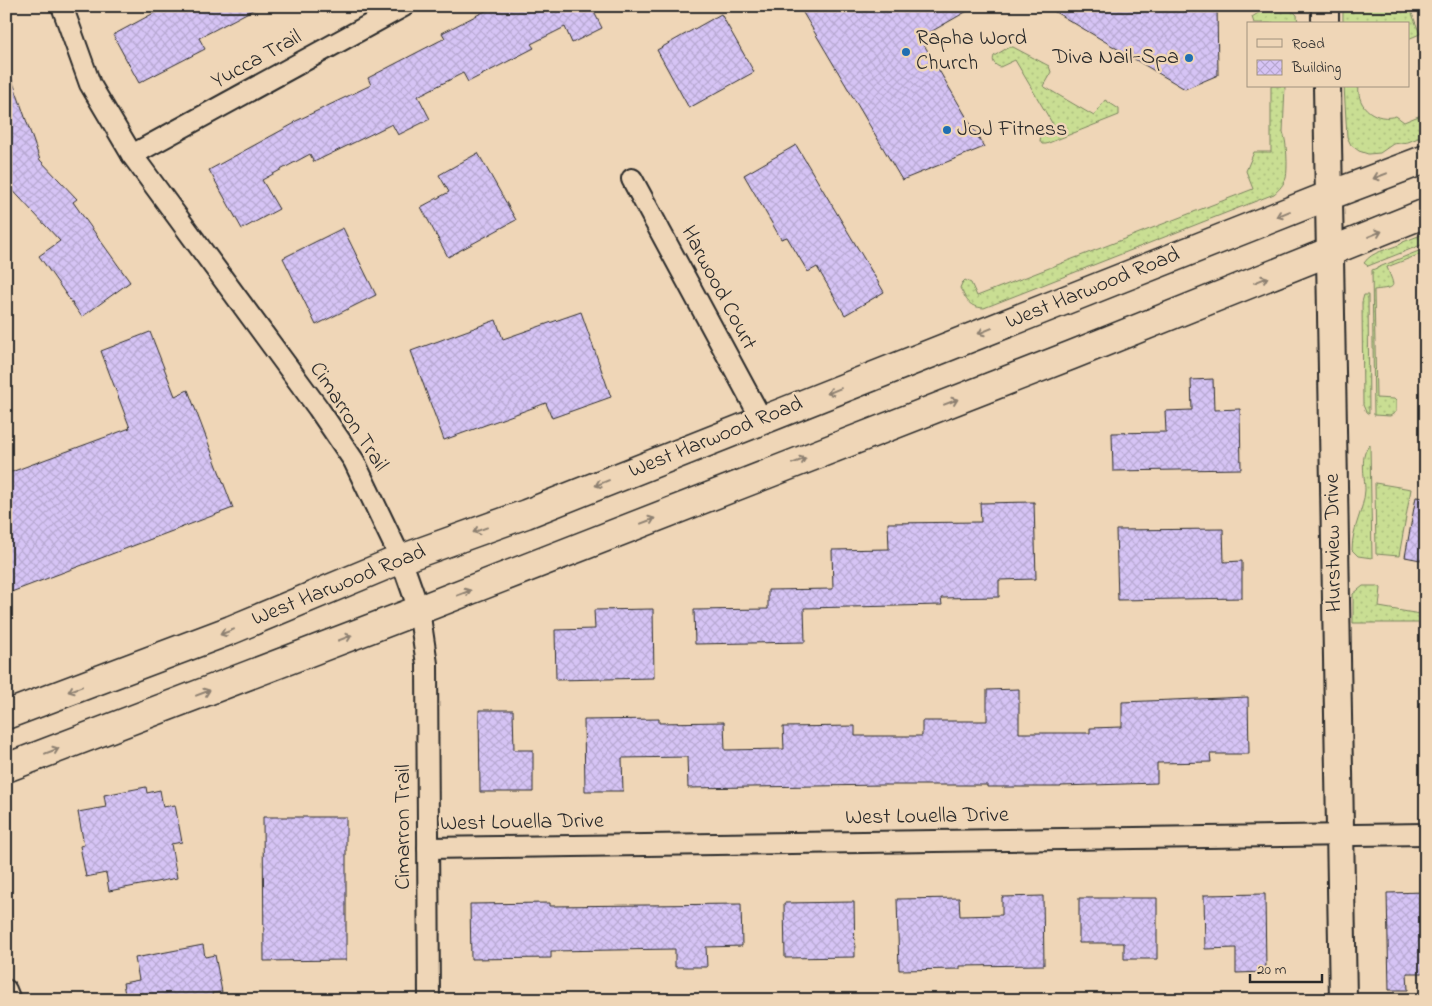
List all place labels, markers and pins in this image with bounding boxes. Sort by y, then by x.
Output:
place label: Rapha Word Church [916,23,1027,80]
place label: Diva Nail-Spa [1051,42,1179,74]
marker: Rapha Word Church [900,46,912,58]
marker: Diva Nail-Spa [1183,52,1195,64]
place label: JOJ Fitness [957,114,1067,146]
marker: JOJ Fitness [941,124,953,136]

